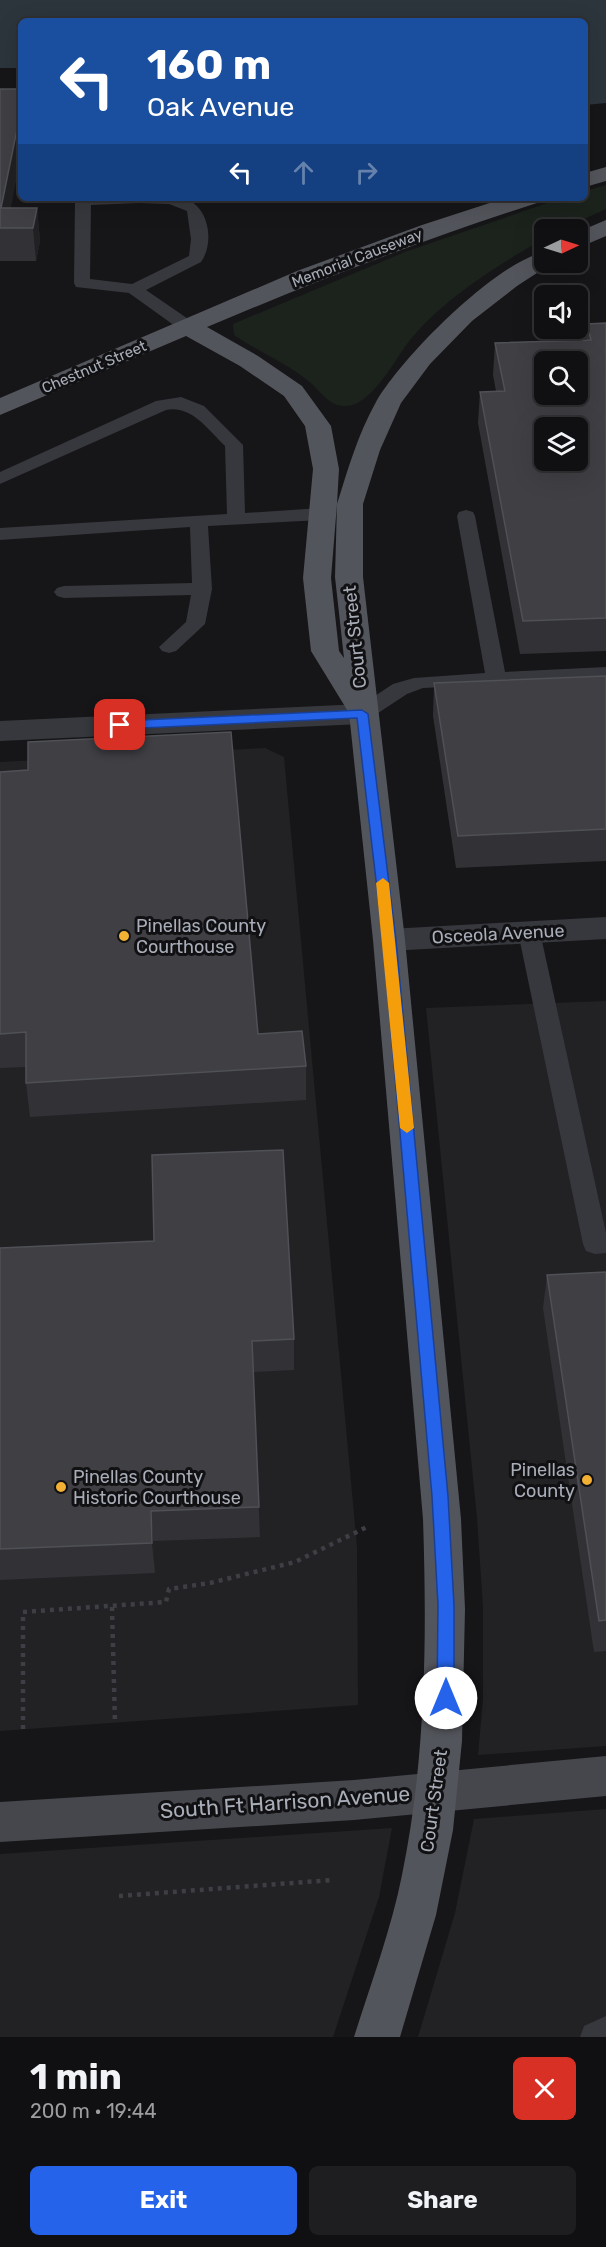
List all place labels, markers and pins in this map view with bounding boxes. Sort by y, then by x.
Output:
pin [94,699,145,750]
place label: Pinellas County Courthouse [136,915,266,958]
marker: Pinellas County Courthouse [117,929,131,943]
place label: Pinellas County [510,1459,575,1502]
place label: Pinellas County Historic Courthouse [73,1466,241,1509]
marker: Pinellas County [580,1473,594,1487]
marker: Pinellas County Historic Courthouse [54,1480,68,1494]

